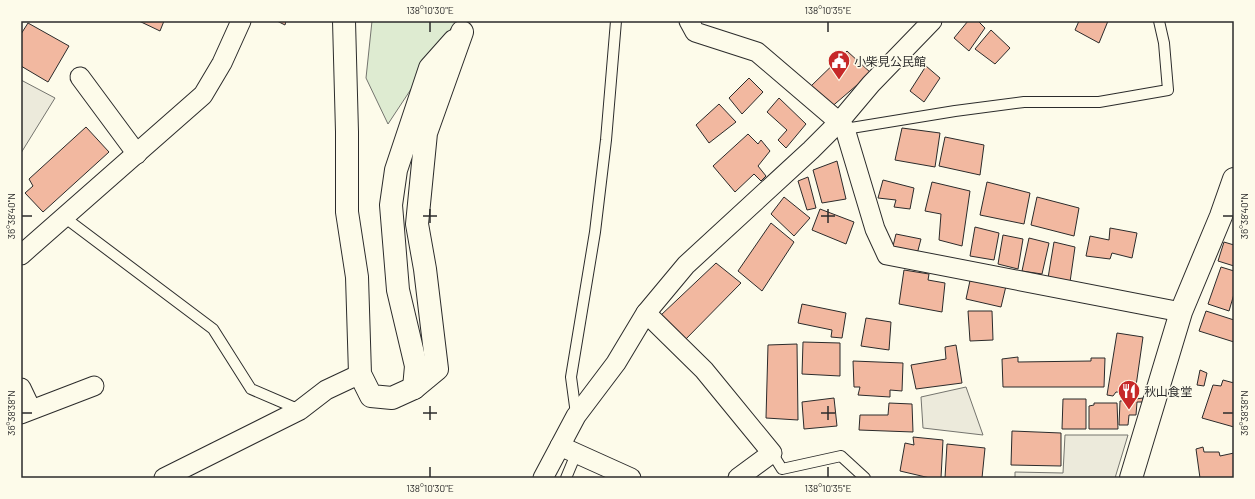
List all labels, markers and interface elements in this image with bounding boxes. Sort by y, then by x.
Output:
text: 138°10'30"E [406,4,454,16]
text: 138°10'35"E [804,4,852,16]
public building icon: 小柴見公民館 [826,48,852,81]
place label: 小柴見公民館 [854,54,926,68]
text: 36°38'40"N [5,193,17,239]
text: 36°38'40"N [1238,193,1250,239]
restaurant icon: 秋山食堂 [1116,378,1142,411]
place label: 秋山食堂 [1144,384,1192,398]
text: 36°38'38"N [5,390,17,436]
text: 36°38'38"N [1238,390,1250,436]
text: 138°10'30"E [406,482,454,494]
text: 138°10'35"E [804,482,852,494]

